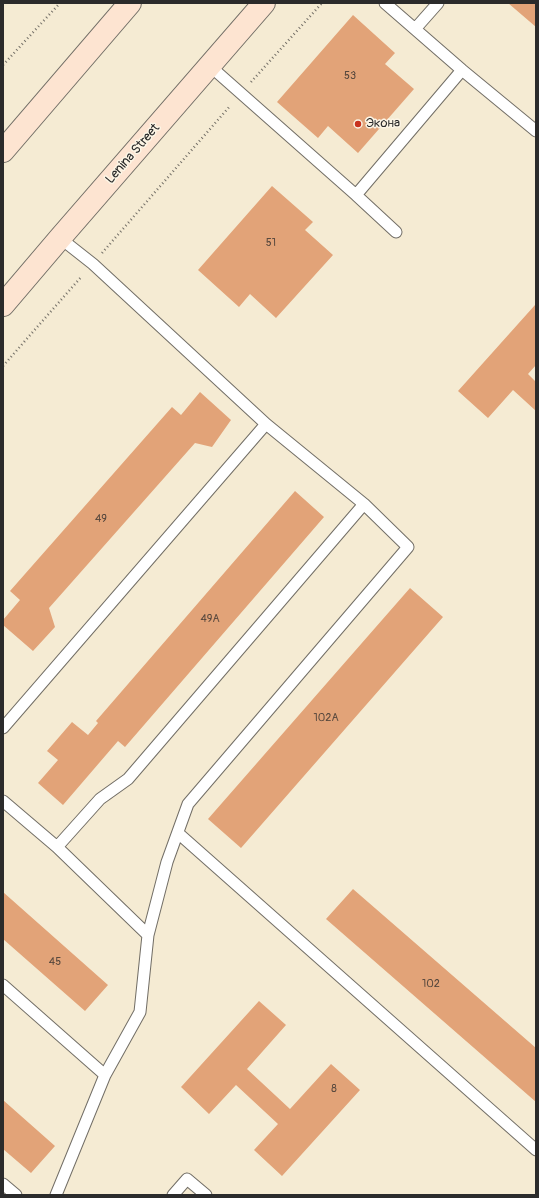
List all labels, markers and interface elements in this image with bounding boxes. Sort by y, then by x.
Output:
house number: 53 [344,69,356,83]
place label: Экона [366,116,400,132]
marker: Экона [353,119,363,129]
street label: Lenina Street [103,121,163,187]
house number: 51 [266,236,276,250]
house number: 49 [95,512,107,526]
house number: 49А [200,612,220,626]
house number: 102А [313,711,339,725]
house number: 45 [49,955,61,969]
house number: 102 [422,977,440,991]
house number: 8 [331,1082,337,1096]

